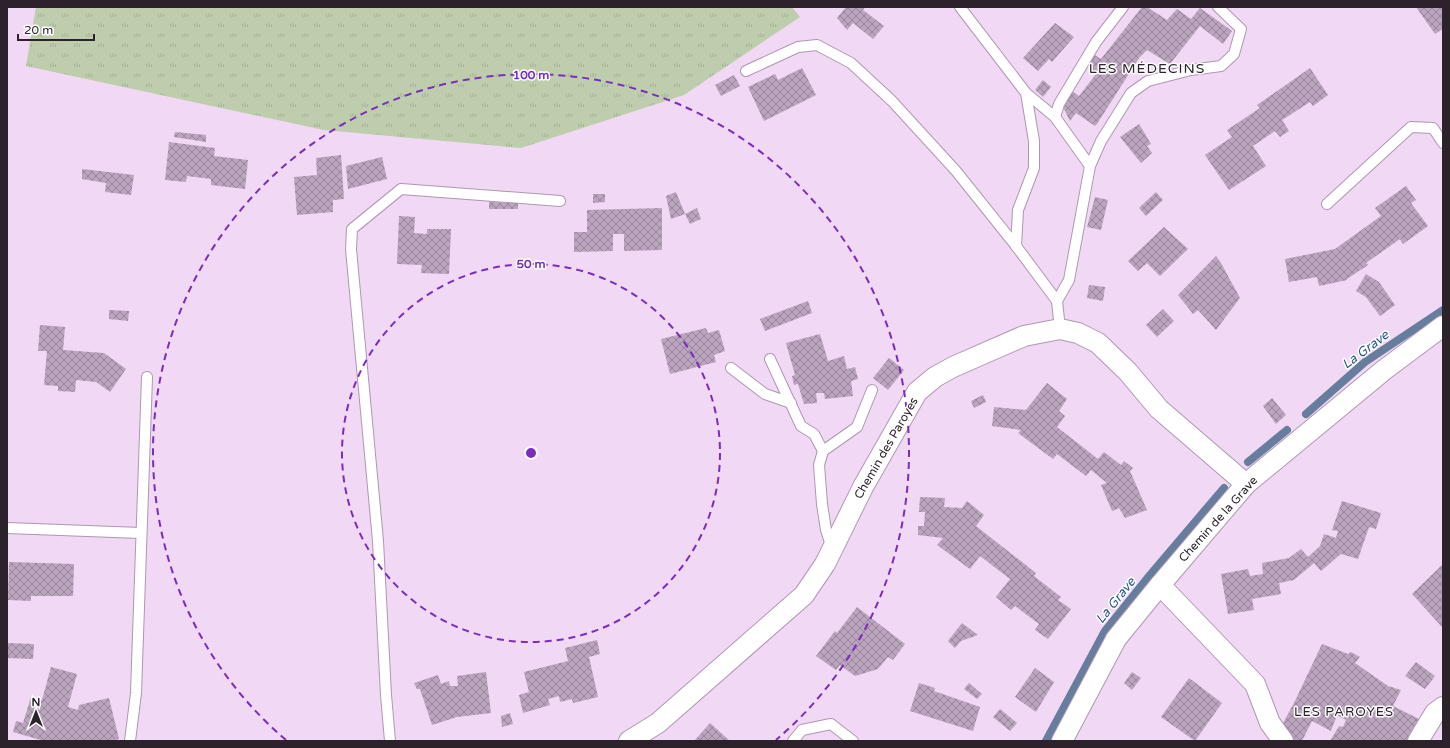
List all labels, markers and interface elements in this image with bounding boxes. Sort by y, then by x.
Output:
scale bar [18,16,94,42]
text: 20 m [24,23,53,37]
district label: LES MÉDECINS [1089,60,1205,77]
text: 100 m [513,68,549,82]
text: 50 m [516,257,546,271]
water label: La Grave [1339,327,1393,373]
street label: Chemin des Paroyes [851,394,921,501]
centre of rings [524,446,538,460]
street label: Chemin de la Grave [1176,473,1260,565]
water label: La Grave [1092,574,1139,627]
north arrow [16,692,56,732]
text: N [32,696,40,709]
district label: LES PAROYES [1294,704,1394,720]

